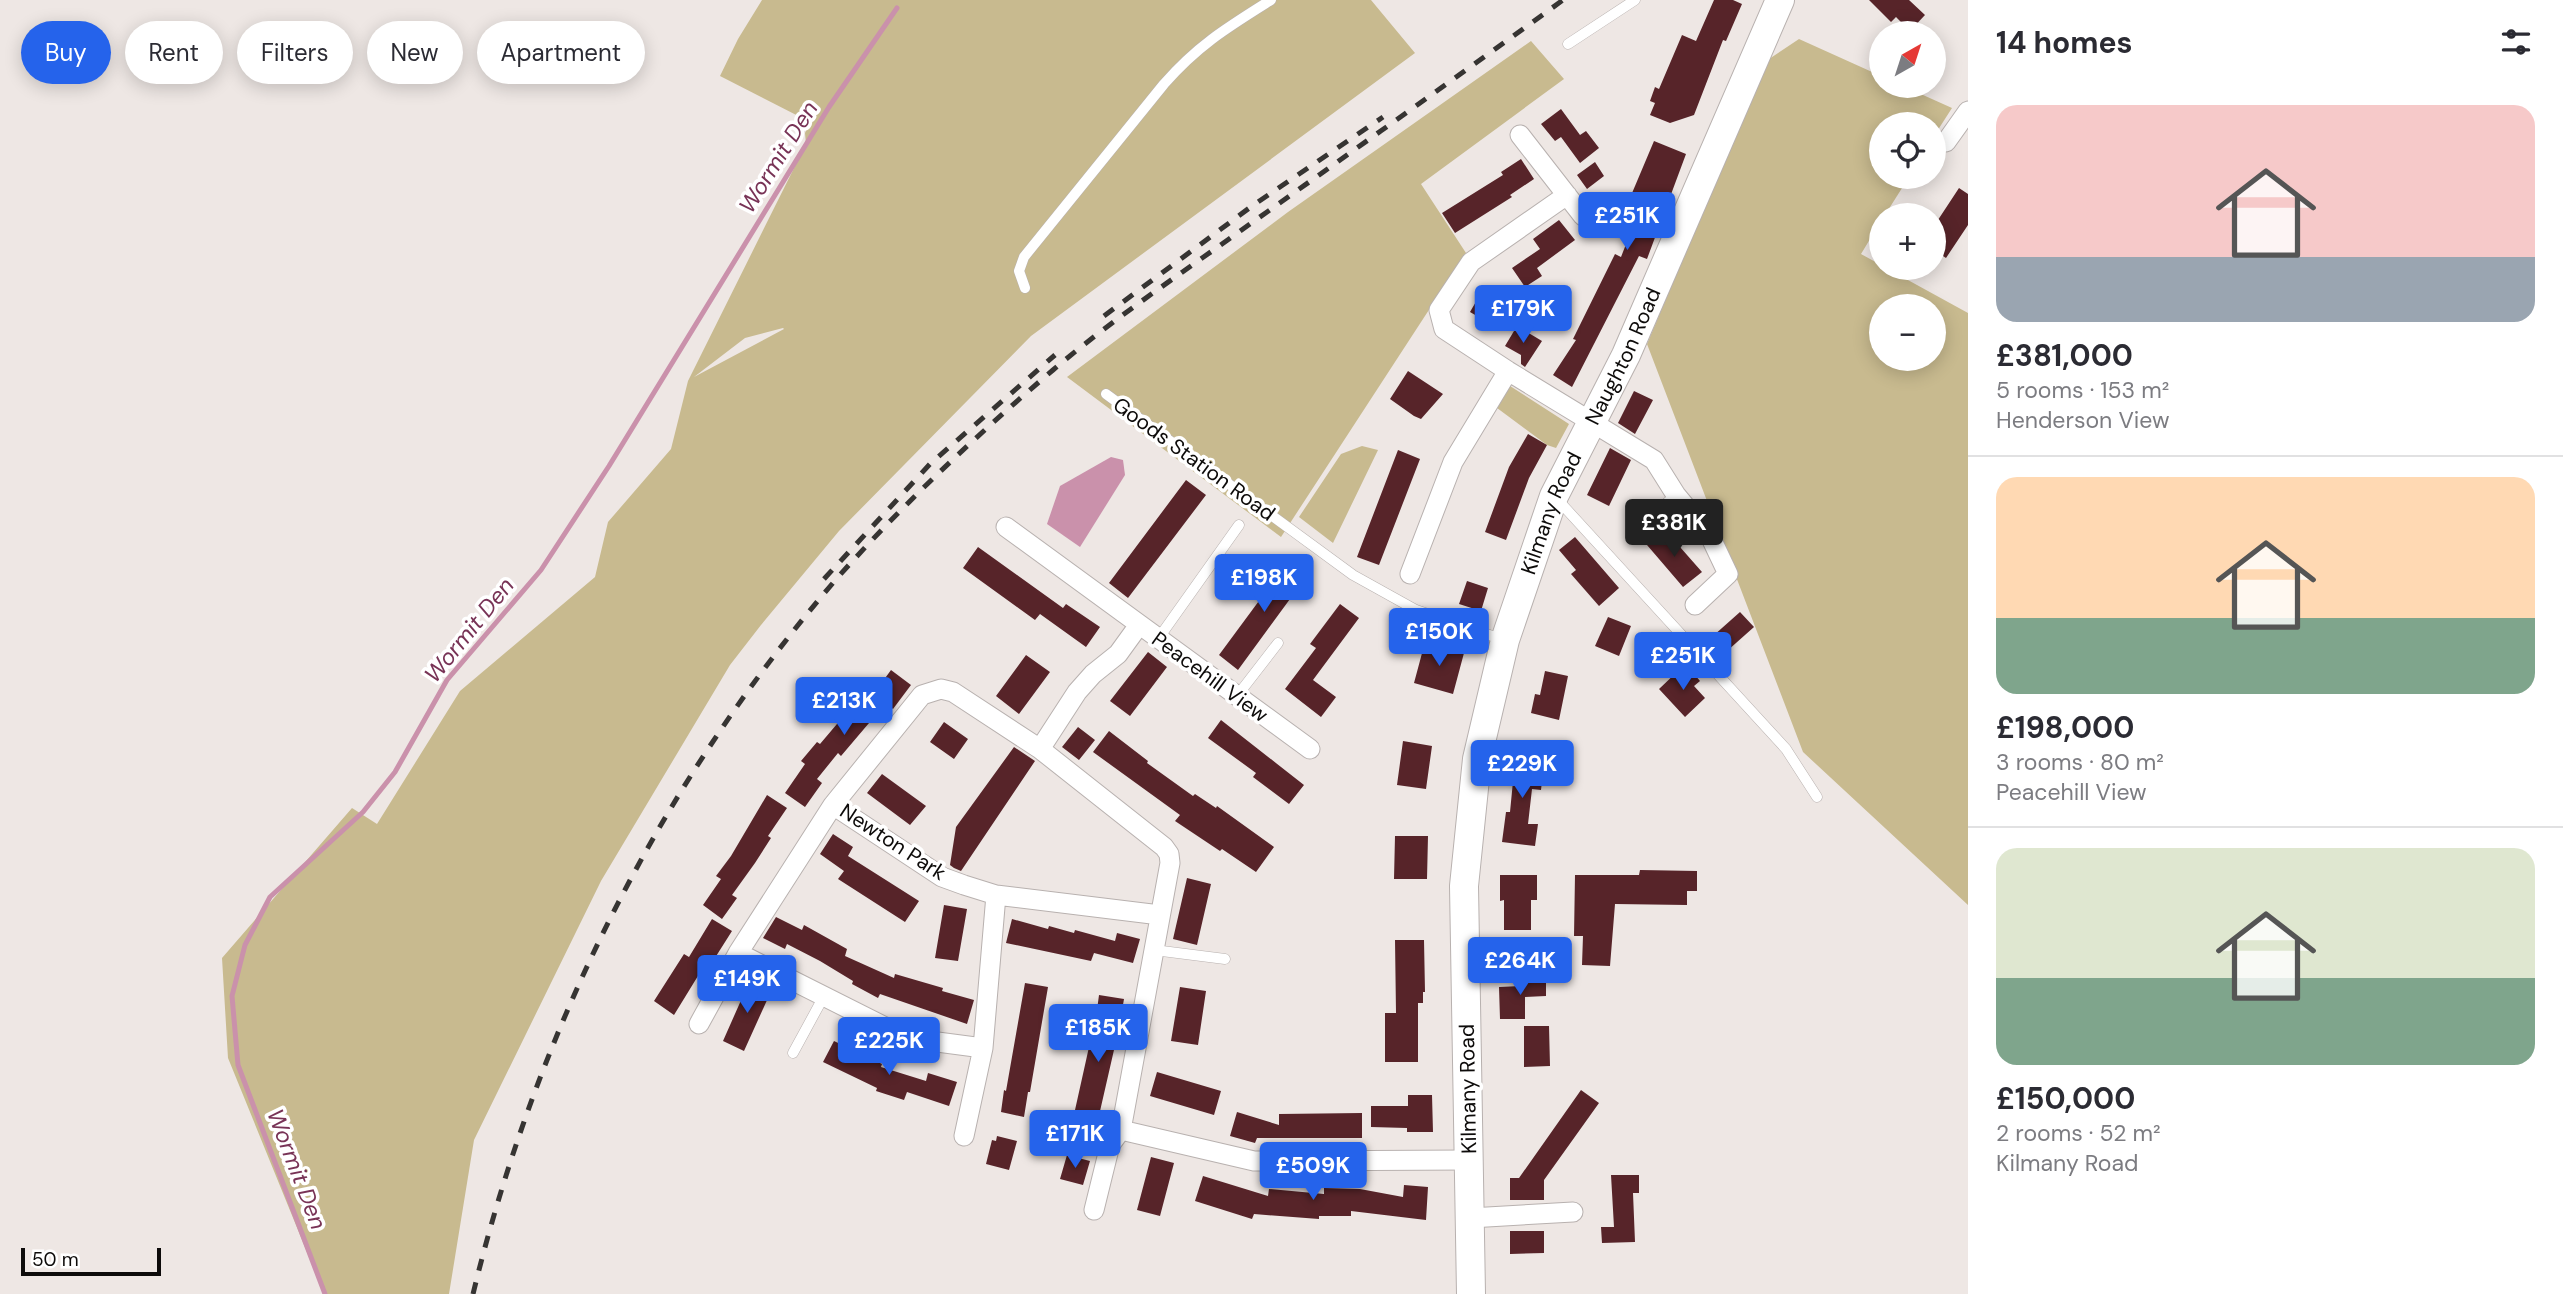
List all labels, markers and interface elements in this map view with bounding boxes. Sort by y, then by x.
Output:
chip: Buy [21,21,111,84]
chip: Rent [125,21,223,84]
chip: Filters [237,21,353,84]
chip: New [367,21,463,84]
chip: Apartment [477,21,645,84]
north arrow [1869,21,1946,98]
map controls [1869,21,1946,371]
text: 14 homes [1996,23,2133,62]
icon: filters [2497,23,2535,61]
water label: Wormit Den [732,95,824,219]
button: locate [1869,112,1946,189]
icon: home [2203,150,2329,276]
pin: £251K [1578,192,1676,252]
text: £251K [1594,200,1660,230]
button: + [1869,203,1946,280]
street label: Naughton Road [1579,283,1667,430]
pin: £179K [1474,286,1572,345]
text: £179K [1491,293,1555,323]
button: − [1869,294,1946,371]
text: £381,000 [1996,336,2133,375]
text: 5 rooms · 153 m² [1996,375,2169,405]
street label: Goods Station Road [1107,391,1281,527]
text: Henderson View [1996,405,2170,435]
street label: Kilmany Road [1514,447,1588,578]
pin: £381K [1625,500,1723,559]
text: £381K [1641,507,1707,537]
icon: home [2203,522,2329,648]
pin: £198K [1215,554,1313,614]
text: £198K [1231,562,1297,592]
water label: Wormit Den [417,571,521,689]
pin: £150K [1390,608,1488,668]
text: £150K [1405,616,1473,646]
street label: Peacehill View [1146,625,1274,729]
pin: £251K [1634,632,1732,692]
text: £251K [1650,640,1716,670]
pin: £213K [795,678,893,737]
text: £213K [812,685,876,715]
text: £198,000 [1996,708,2134,747]
pin: £229K [1473,740,1571,800]
text: 3 rooms · 80 m² [1996,747,2164,777]
text: £229K [1487,748,1557,778]
text: Peacehill View [1996,777,2147,807]
street label: Newton Park [834,797,952,887]
icon: home [2203,893,2329,1019]
pin: £264K [1471,937,1569,997]
text: £264K [1484,945,1556,975]
pin: £149K [698,956,796,1015]
text: £149K [713,963,781,993]
pin: £185K [1049,1004,1147,1064]
text: £185K [1065,1012,1131,1042]
pin: £225K [840,1018,938,1077]
street label: Kilmany Road [1453,1024,1483,1154]
text: £225K [854,1025,924,1055]
text: £150,000 [1996,1079,2135,1118]
water label: Wormit Den [260,1104,334,1234]
pin: £171K [1026,1110,1124,1170]
text: £171K [1046,1118,1104,1148]
text: 2 rooms · 52 m² [1996,1118,2161,1148]
pin: £509K [1264,1142,1362,1202]
text: Kilmany Road [1996,1148,2138,1178]
text: £509K [1276,1150,1350,1180]
scale bar [21,1245,161,1277]
text: 50 m [32,1247,79,1272]

